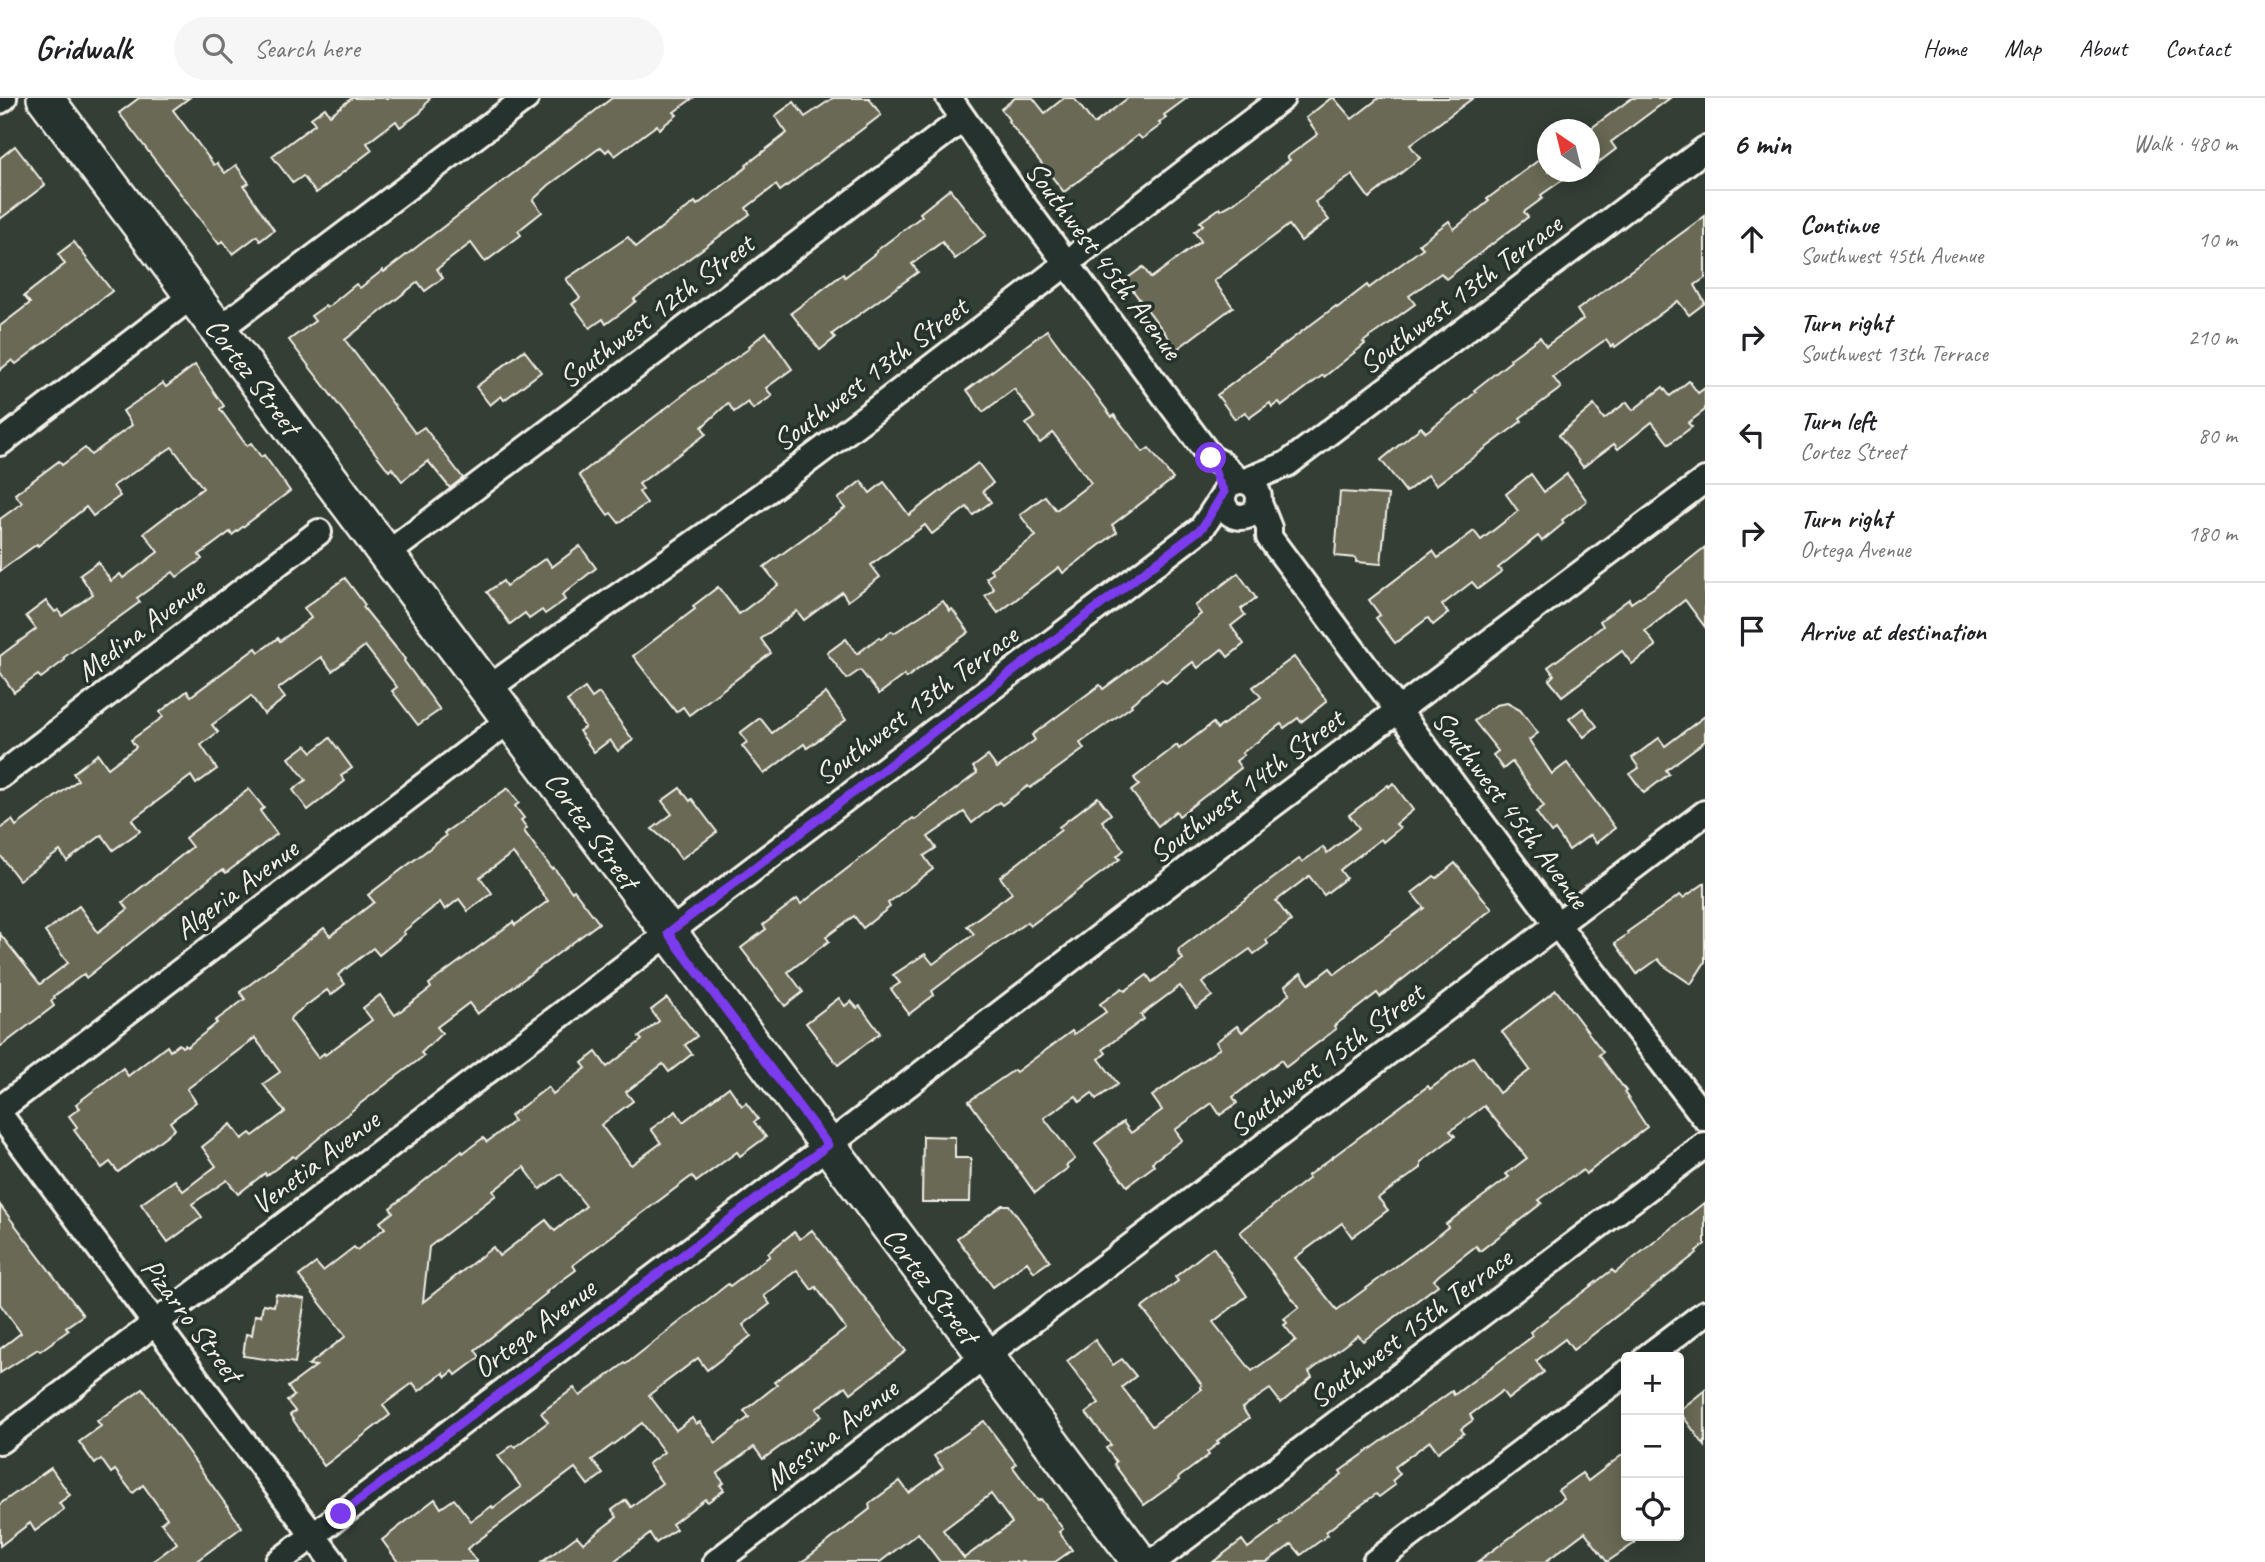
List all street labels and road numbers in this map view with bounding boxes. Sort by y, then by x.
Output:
street label: Southwest 45th Avenue [1017,153,1192,369]
street label: Southwest 13th Terrace [1351,204,1571,383]
street label: Southwest 12th Street [551,223,764,397]
street label: Southwest 13th Street [765,286,978,460]
street label: Cortez Street [197,310,312,446]
street label: Medina Avenue [68,567,213,690]
street label: Southwest 13th Terrace [807,615,1027,794]
street label: Southwest 14th Street [1141,698,1354,872]
street label: Southwest 45th Avenue [1424,702,1599,918]
street label: Cortez Street [536,763,650,900]
street label: Algeria Avenue [166,829,307,948]
street label: Southwest 15th Street [1221,972,1434,1146]
street label: Venetia Avenue [243,1100,389,1223]
street label: Cortez Street [875,1219,990,1355]
street label: Southwest 15th Terrace [1301,1238,1521,1417]
street label: Pizarro Street [133,1250,254,1393]
street label: Ortega Avenue [465,1268,605,1387]
street label: Messina Avenue [756,1369,907,1498]

